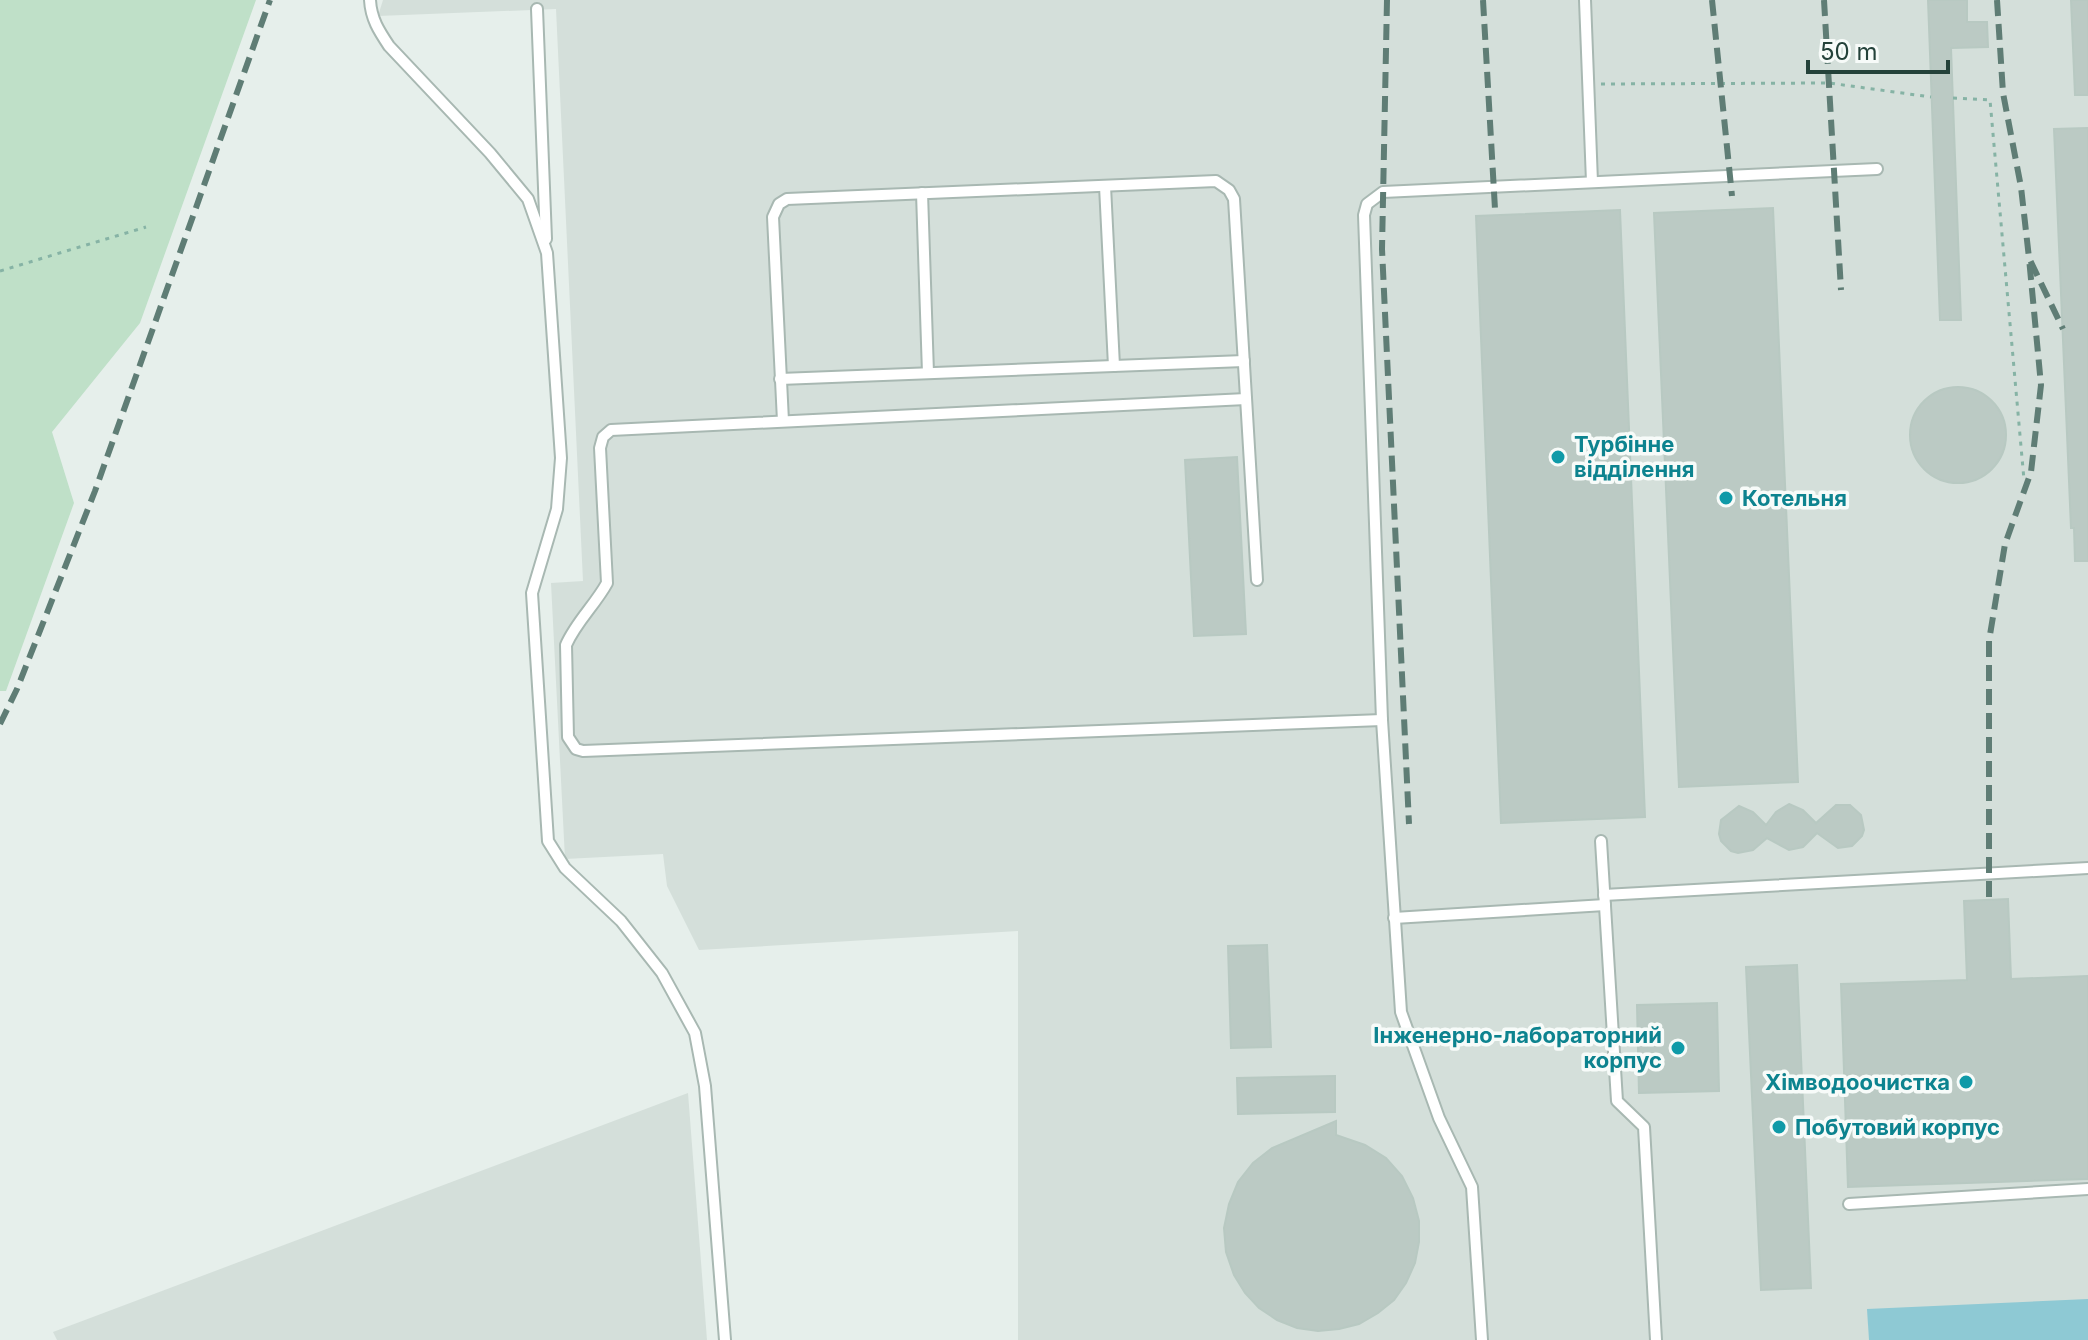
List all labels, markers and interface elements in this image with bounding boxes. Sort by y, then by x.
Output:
scale bar [1808,24,1948,74]
text: 50 m [1820,37,1878,66]
place label: Турбінне відділення [1574,431,1695,482]
marker: Турбінне відділення [1549,448,1567,466]
place label: Котельня [1742,485,1847,511]
marker: Котельня [1717,489,1735,507]
place label: Інженерно-лабораторний корпус [1373,1022,1662,1073]
marker: Інженерно-лабораторний корпус [1669,1039,1687,1057]
place label: Хімводоочистка [1765,1069,1950,1095]
marker: Хімводоочистка [1957,1073,1975,1091]
place label: Побутовий корпус [1795,1114,2000,1140]
marker: Побутовий корпус [1770,1118,1788,1136]

